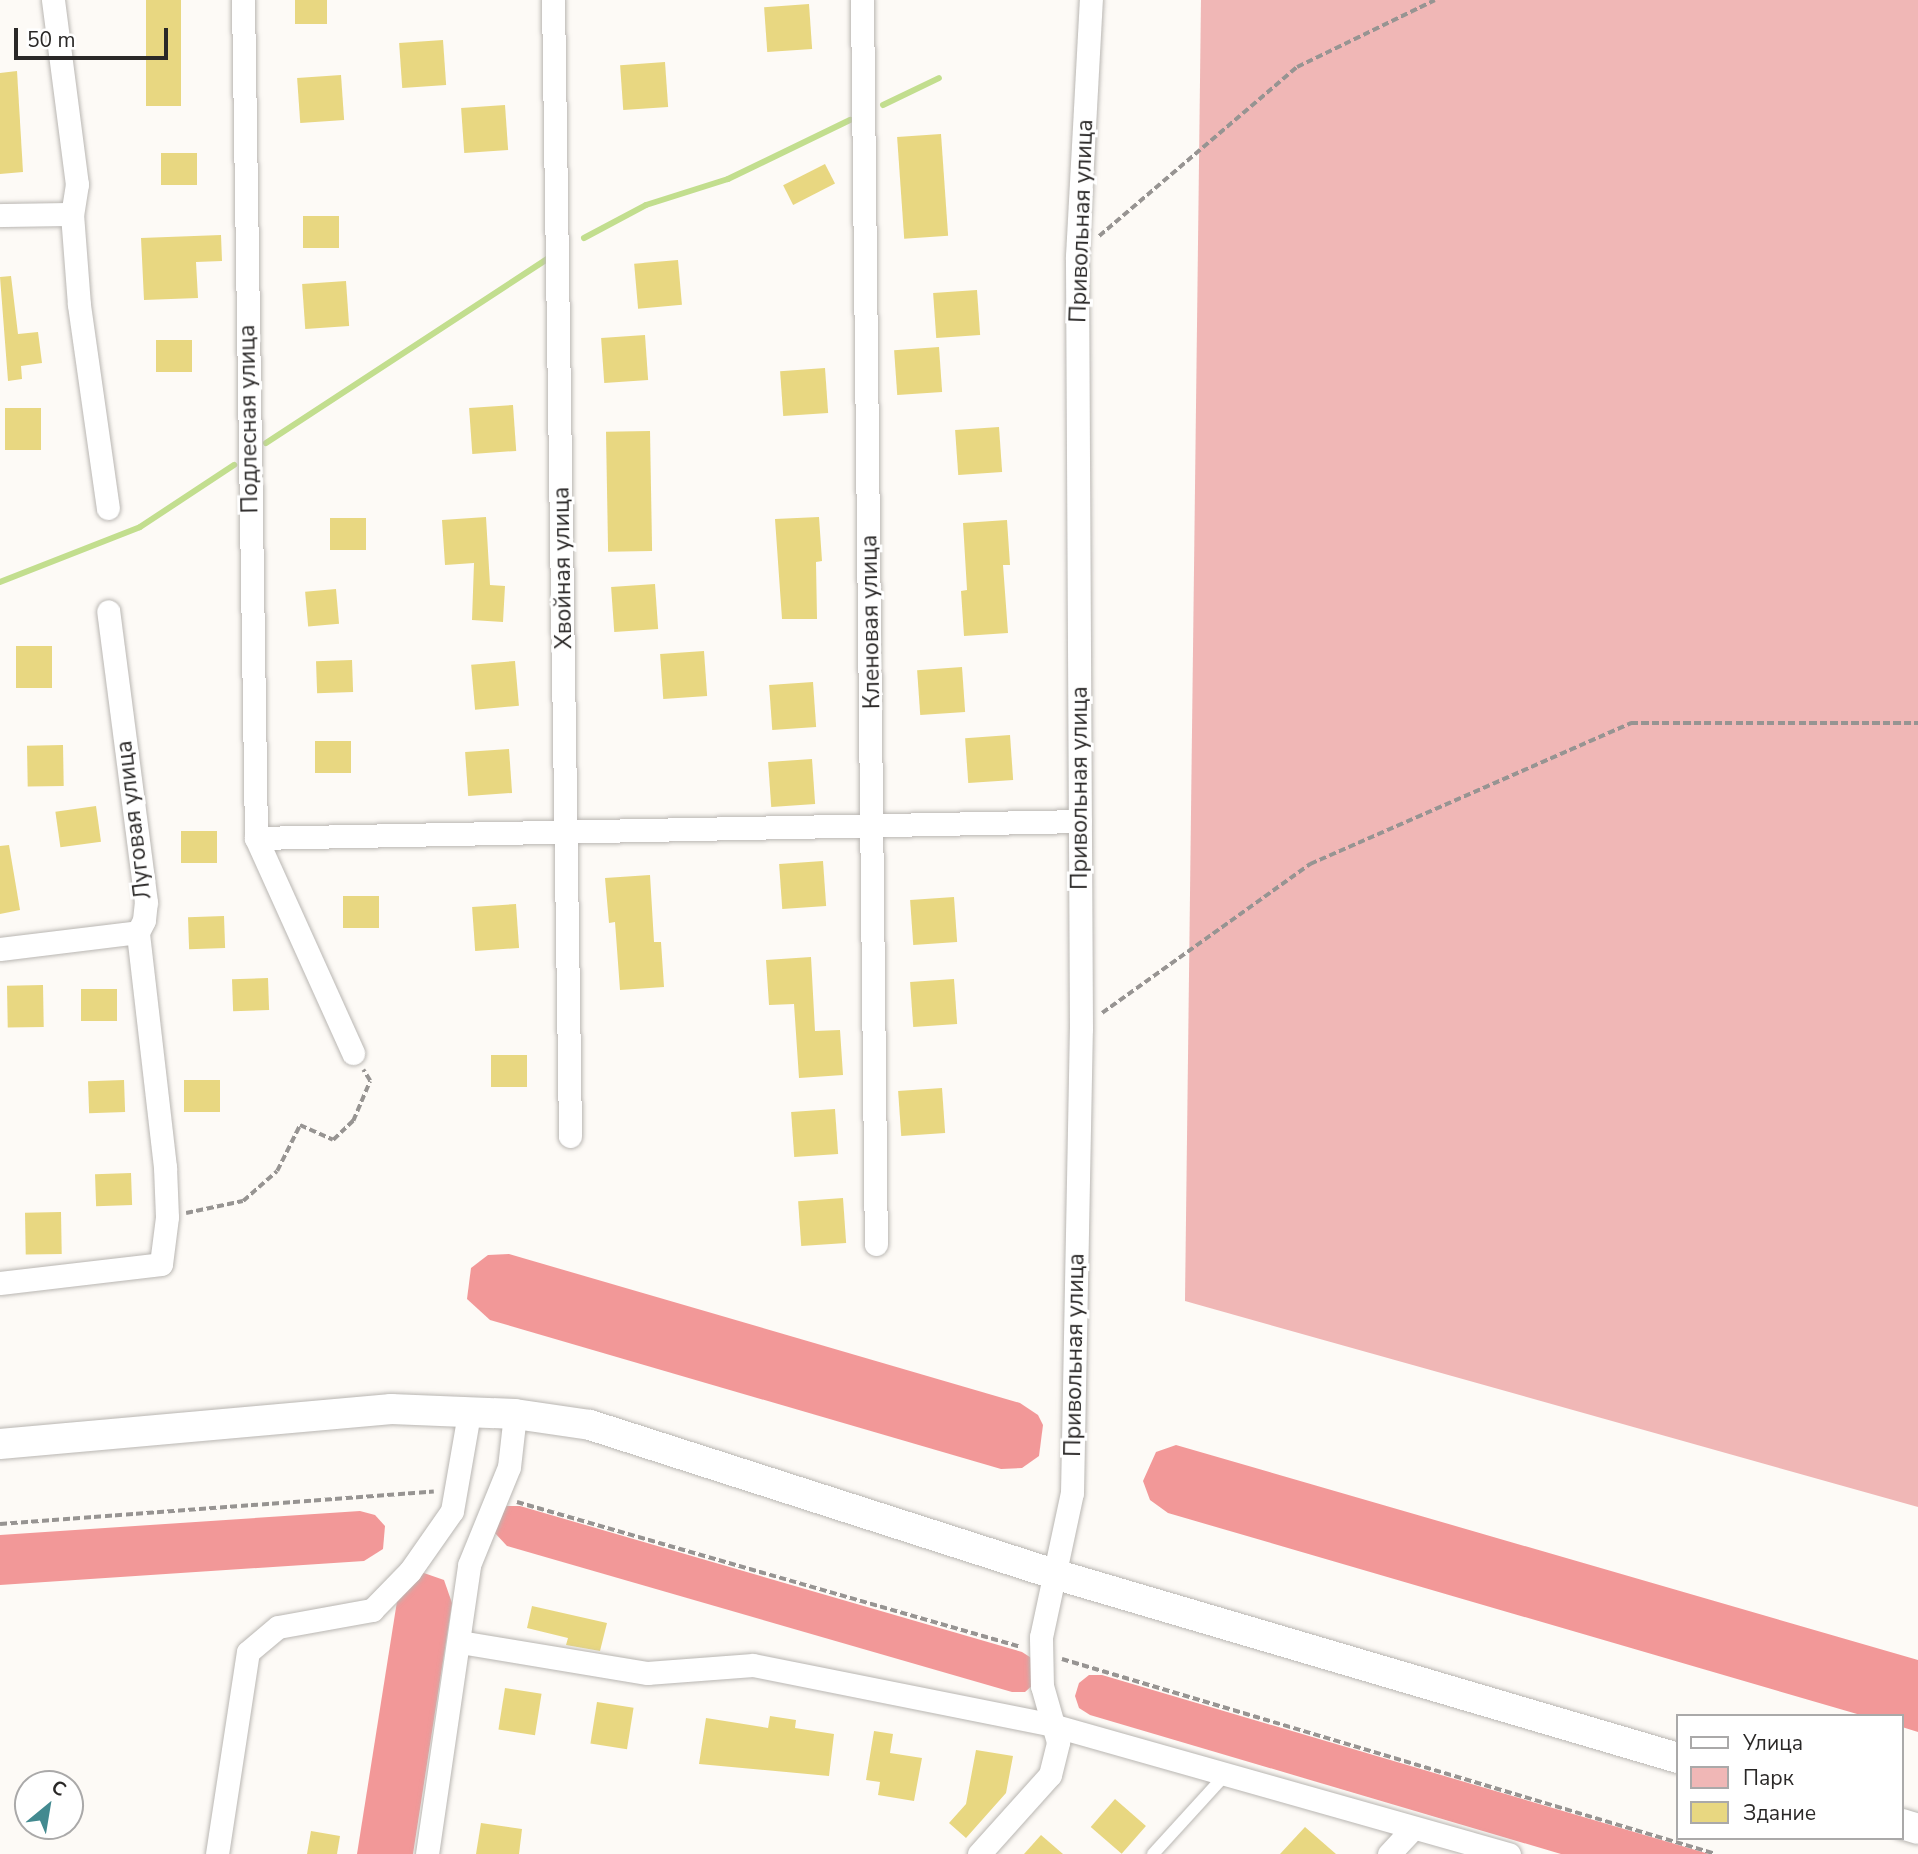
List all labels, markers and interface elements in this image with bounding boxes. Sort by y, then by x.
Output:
scale bar [18,14,172,58]
text: 50 m [27,26,76,54]
street label: Привольная улица [1065,119,1099,323]
street label: Подлесная улица [234,324,264,514]
street label: Хвойная улица [548,487,578,649]
street label: Кленовая улица [856,535,886,709]
street label: Привольная улица [1066,686,1094,890]
street label: Луговая улица [111,739,157,901]
street label: Привольная улица [1059,1253,1091,1457]
legend [1676,1714,1904,1840]
text: Улица [1743,1729,1803,1757]
text: Парк [1743,1764,1794,1792]
north arrow [14,1770,84,1840]
text: С [46,1774,71,1803]
text: Здание [1743,1799,1816,1827]

